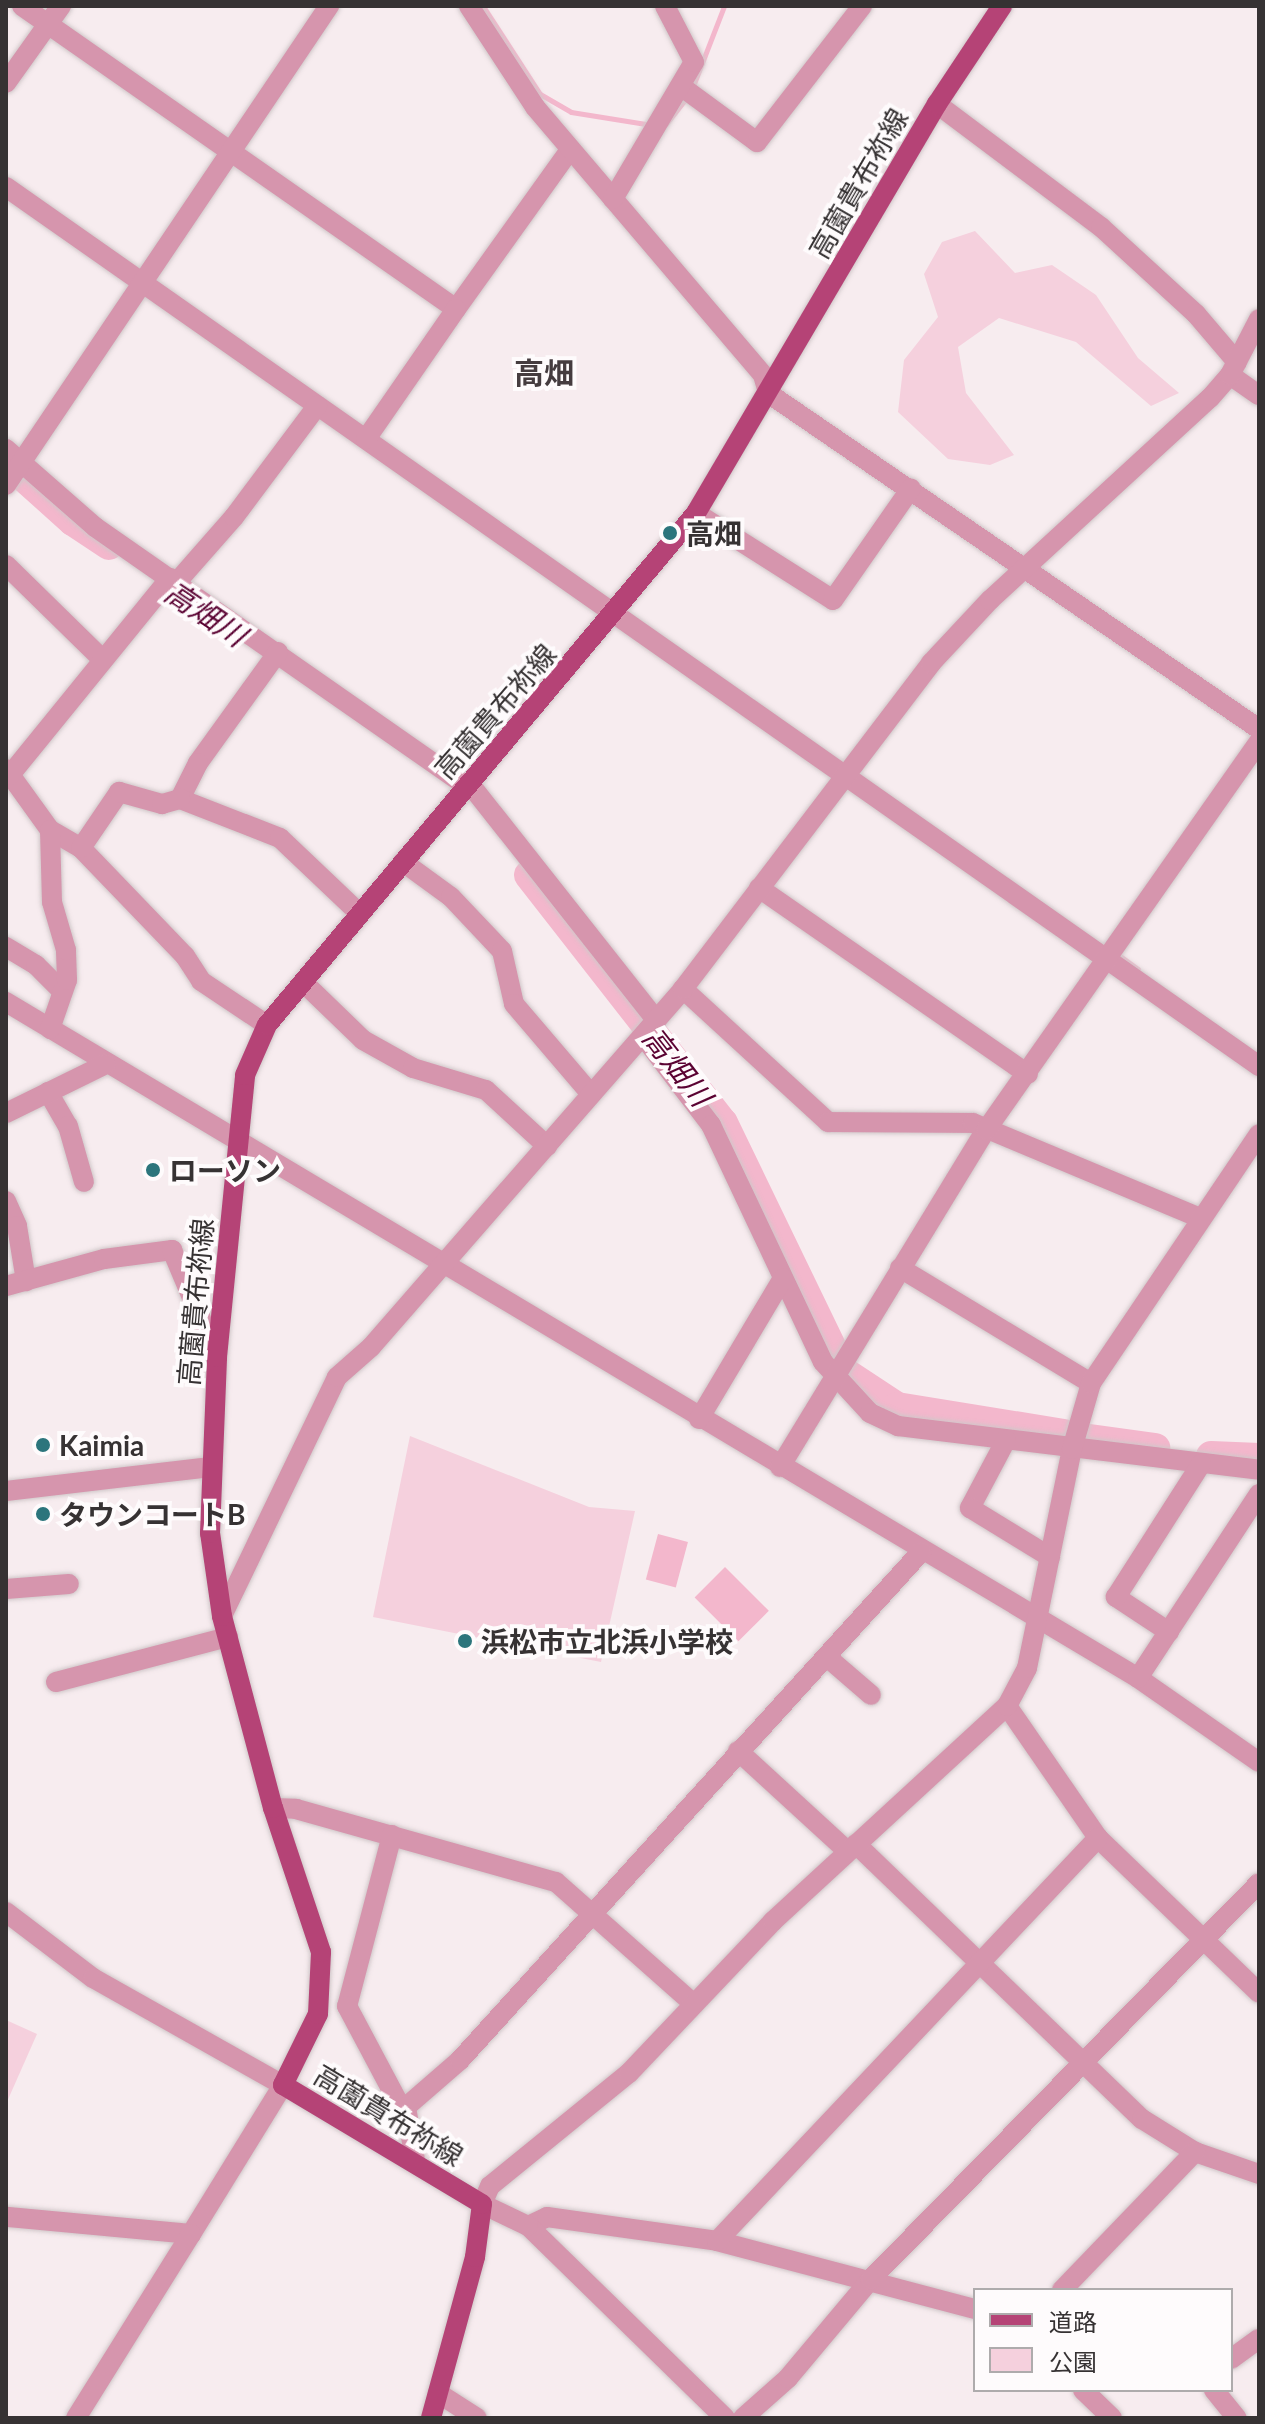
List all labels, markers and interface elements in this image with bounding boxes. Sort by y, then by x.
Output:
street label: 高薗貴布祢線 [801,102,915,264]
district label: 高畑 [514,354,574,390]
place label: 高畑 [686,516,742,550]
marker: 高畑 [661,524,679,542]
water label: 高畑川 [159,573,253,653]
street label: 高薗貴布祢線 [427,637,563,785]
water label: 高畑川 [636,1019,720,1113]
place label: ローソン [169,1153,281,1187]
marker: ローソン [144,1161,162,1179]
street label: 高薗貴布祢線 [171,1217,219,1387]
place label: Kaimia [59,1428,144,1462]
marker: Kaimia [34,1436,52,1454]
place label: タウンコートB [59,1497,245,1531]
marker: タウンコートB [34,1505,52,1523]
place label: 浜松市立北浜小学校 [481,1624,733,1658]
marker: 浜松市立北浜小学校 [456,1632,474,1650]
street label: 高薗貴布祢線 [308,2057,470,2173]
legend [973,2288,1233,2392]
text: 道路 [1049,2307,1097,2336]
text: 公園 [1049,2347,1097,2376]

